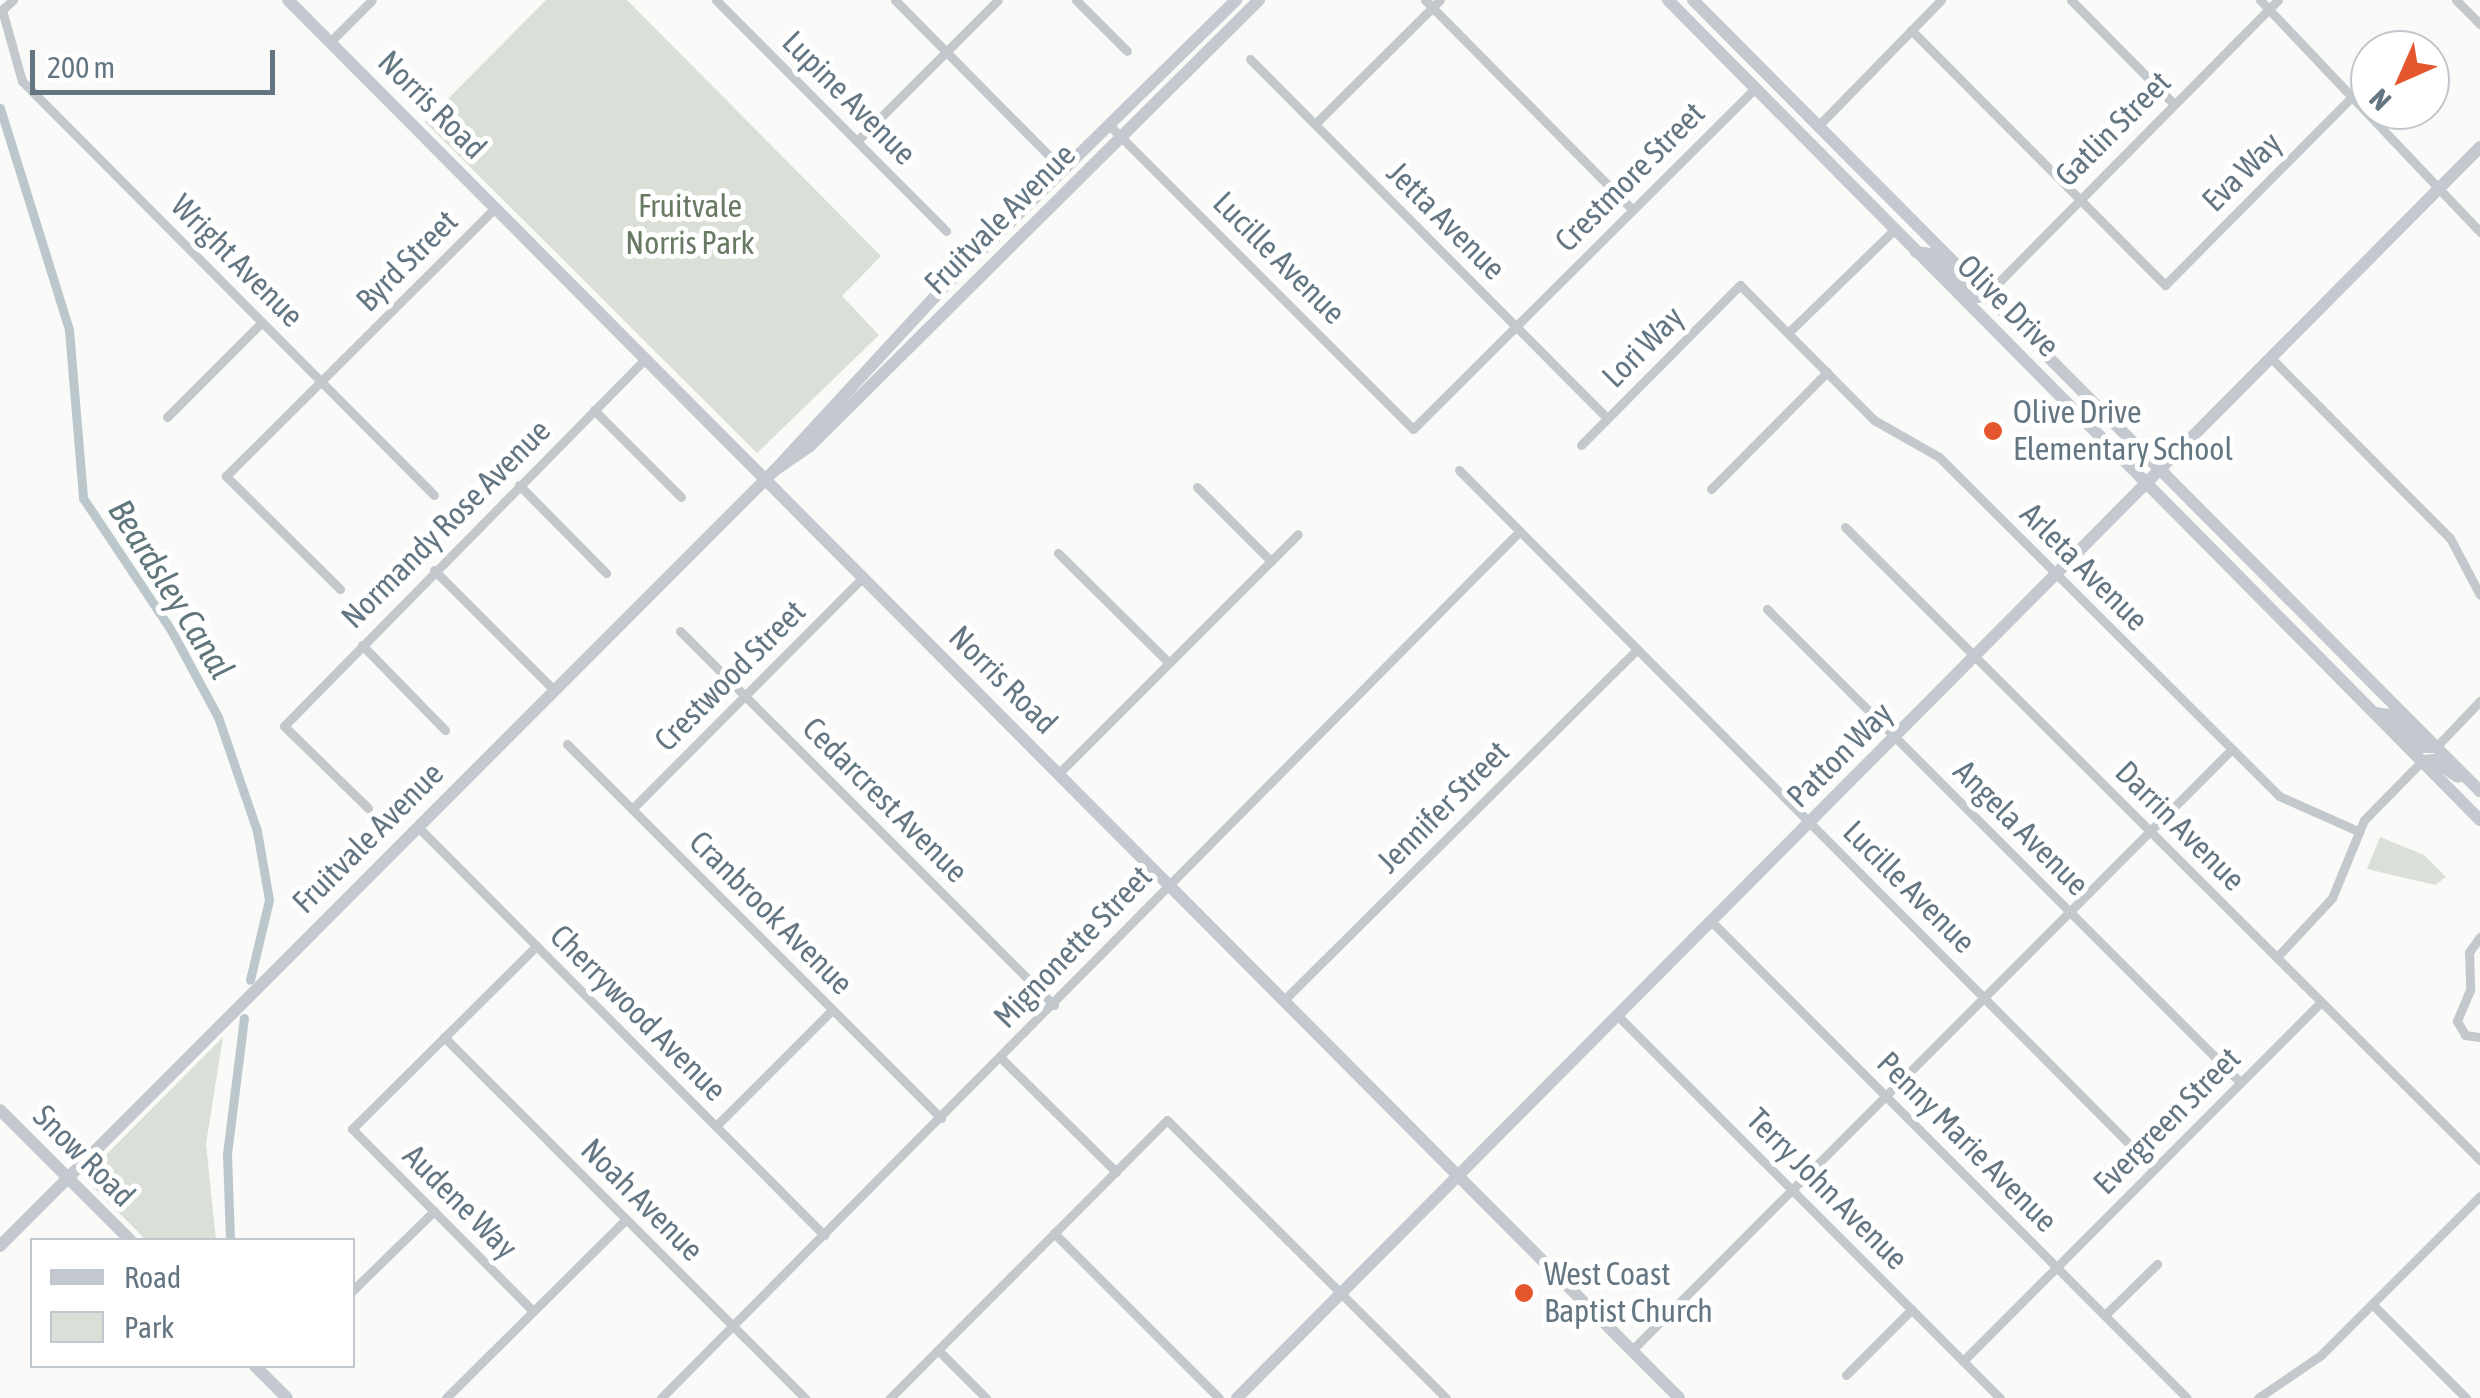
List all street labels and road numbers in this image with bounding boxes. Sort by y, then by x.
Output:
street label: Lupine Avenue [774,23,924,173]
street label: Norris Road [370,43,494,167]
street label: Gatlin Street [2047,63,2179,195]
street label: Crestmore Street [1547,94,1713,260]
street label: Eva Way [2194,124,2290,220]
street label: Fruitvale Avenue [917,136,1083,302]
street label: Jetta Avenue [1379,154,1513,288]
street label: Lucille Avenue [1205,184,1353,332]
street label: Wright Avenue [163,187,311,335]
street label: Byrd Street [348,202,466,320]
street label: Olive Drive [1949,247,2067,365]
street label: Lori Way [1594,298,1692,396]
street label: Normandy Rose Avenue [334,412,558,636]
street label: Arleta Avenue [2012,495,2156,639]
street label: Crestwood Street [647,593,813,759]
street label: Norris Road [941,618,1065,742]
street label: Patton Way [1779,694,1901,816]
street label: Cedarcrest Avenue [795,710,975,890]
street label: Jennifer Street [1369,733,1517,881]
street label: Angela Avenue [1945,752,2097,904]
street label: Darrin Avenue [2107,753,2253,899]
street label: Fruitvale Avenue [285,755,451,921]
street label: Lucille Avenue [1835,813,1983,961]
street label: Cranbrook Avenue [681,823,861,1003]
street label: Mignonette Street [986,858,1160,1036]
street label: Cherrywood Avenue [542,917,734,1109]
street label: Evergreen Street [2086,1040,2248,1202]
street label: Penny Marie Avenue [1869,1044,2065,1240]
street label: Snow Road [25,1097,143,1215]
street label: Terry John Avenue [1738,1100,1916,1278]
street label: Noah Avenue [573,1131,711,1269]
street label: Audene Way [395,1137,525,1267]

